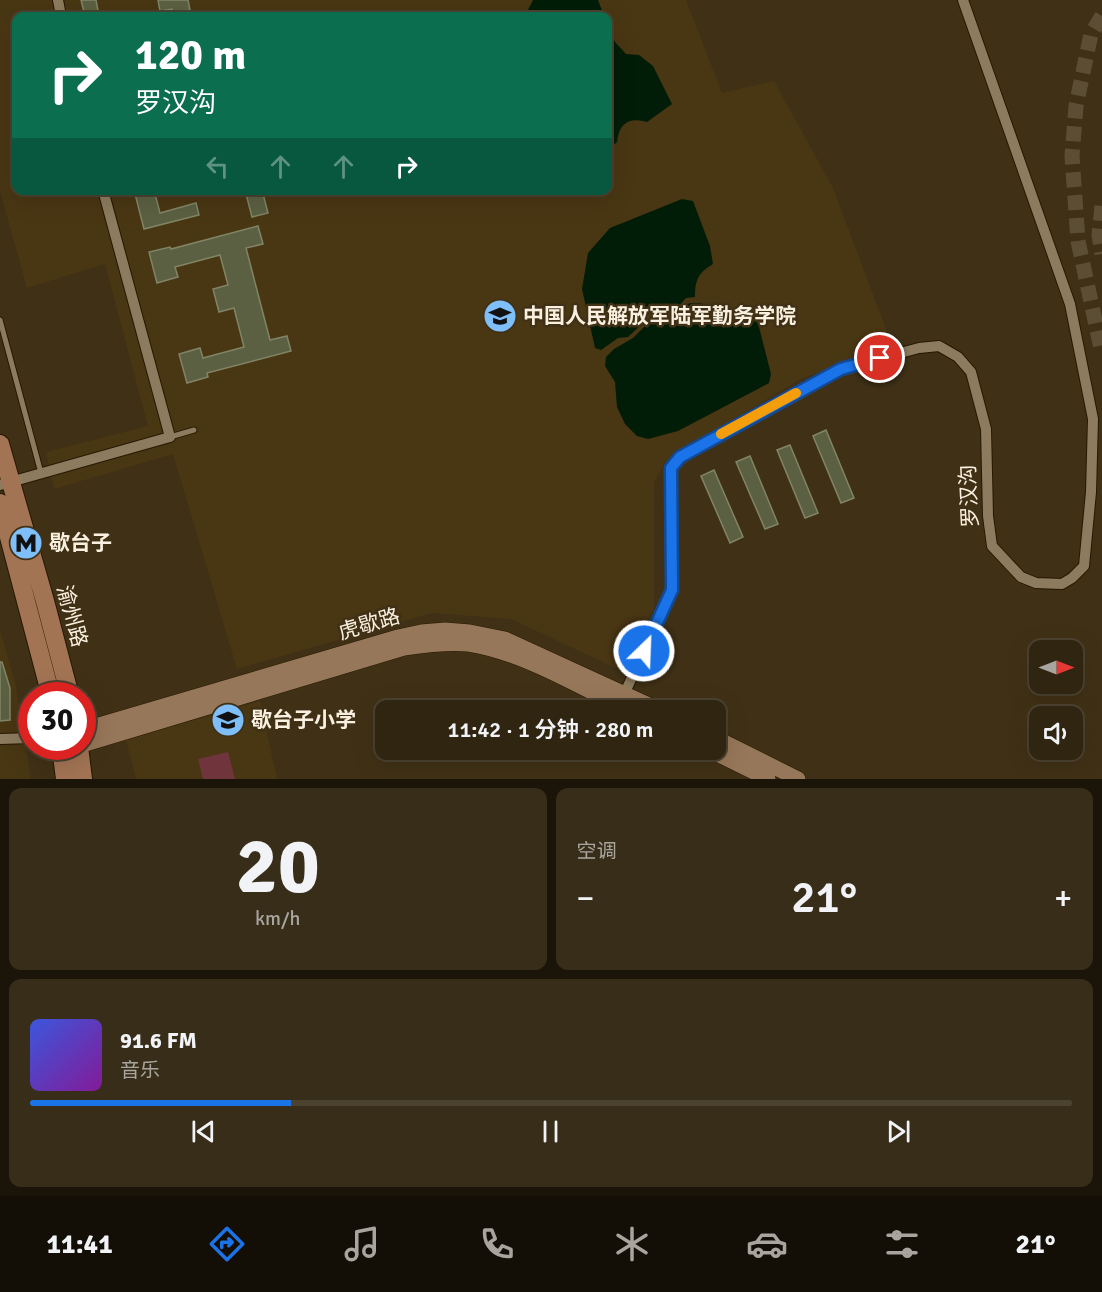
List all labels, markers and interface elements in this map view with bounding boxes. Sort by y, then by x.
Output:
text: 120 m [135,30,246,81]
icon: right [36,36,114,114]
text: 罗汉沟 [135,87,216,120]
icon: left [201,150,234,183]
icon: ahead [264,150,297,183]
icon: ahead [327,150,360,183]
icon: right [390,150,423,183]
school or university icon: 中国人民解放军陆军勤务学院 [482,298,518,334]
place label: 中国人民解放军陆军勤务学院 [523,303,796,329]
pin [854,332,905,383]
icon: arrive [863,341,896,374]
street label: 罗汉沟 [954,464,984,528]
metro station icon: 歇台子 [8,525,44,561]
place label: 歇台子 [49,530,112,556]
street label: 渝州路 [51,582,93,650]
street label: 虎歇路 [335,603,403,645]
position arrow [612,619,676,683]
north arrow [1029,640,1083,694]
map controls [1029,640,1083,760]
speed limit sign: 30 [18,682,96,760]
school or university icon: 歇台子小学 [210,702,246,738]
button: sound [1029,706,1083,760]
place label: 歇台子小学 [251,707,356,733]
text: 11:42 · 1 分钟 · 280 m [448,716,653,743]
text: 20 [236,819,320,915]
text: 空调 [577,839,617,864]
text: 21° [791,870,857,925]
text: − [577,878,594,919]
text: + [1054,878,1072,919]
text: km/h [255,906,300,931]
text: 91.6 FM [120,1027,197,1054]
text: 音乐 [120,1058,160,1083]
icon: previous [187,1115,220,1148]
icon: pause [534,1115,567,1148]
icon: next [882,1115,915,1148]
icon: directions [206,1223,248,1265]
icon: music [341,1223,383,1265]
icon: phone [476,1223,518,1265]
icon: climate [611,1223,653,1265]
icon: car [746,1223,788,1265]
icon: filters [881,1223,923,1265]
text: 11:41 [46,1228,113,1261]
text: 21° [1016,1228,1056,1261]

